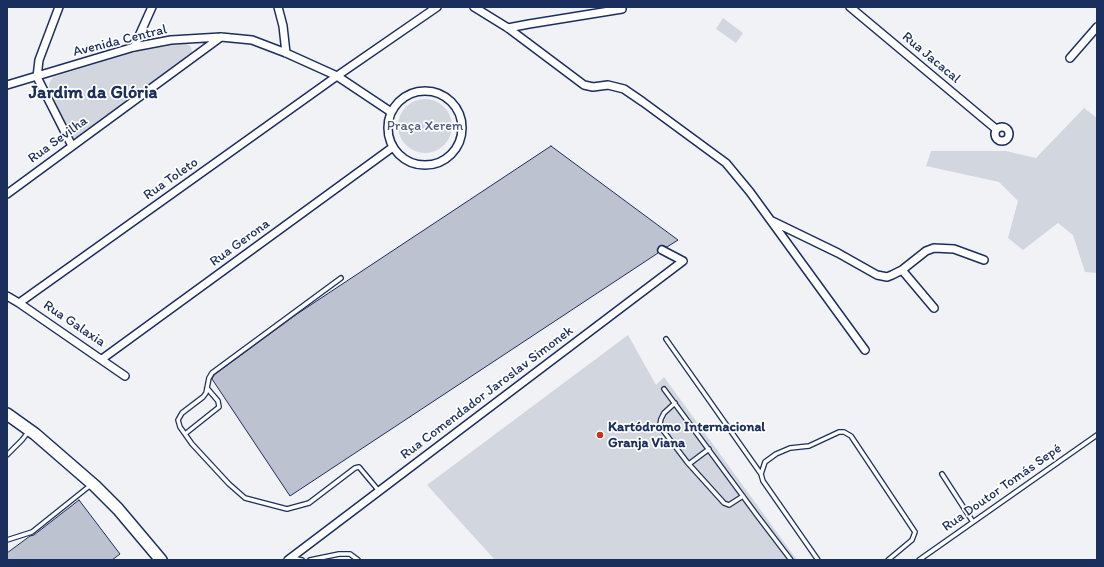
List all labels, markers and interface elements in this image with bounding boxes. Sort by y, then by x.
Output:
street label: Avenida Central [71,21,169,61]
street label: Rua Jacacal [898,29,964,87]
district label: Jardim da Glória [29,82,157,104]
street label: Rua Sevilha [25,113,91,167]
park label: Praça Xerem [387,118,463,134]
street label: Rua Toleto [140,154,202,204]
street label: Rua Gerona [207,216,273,270]
street label: Rua Galaxia [40,297,108,351]
street label: Rua Comendador Jaroslav Simonek [397,323,577,463]
place label: Kartódromo Internacional Granja Viana [608,419,765,452]
marker: Kartódromo Internacional Granja Viana [595,430,605,440]
street label: Rua Doutor Tomás Sepé [939,440,1065,536]

